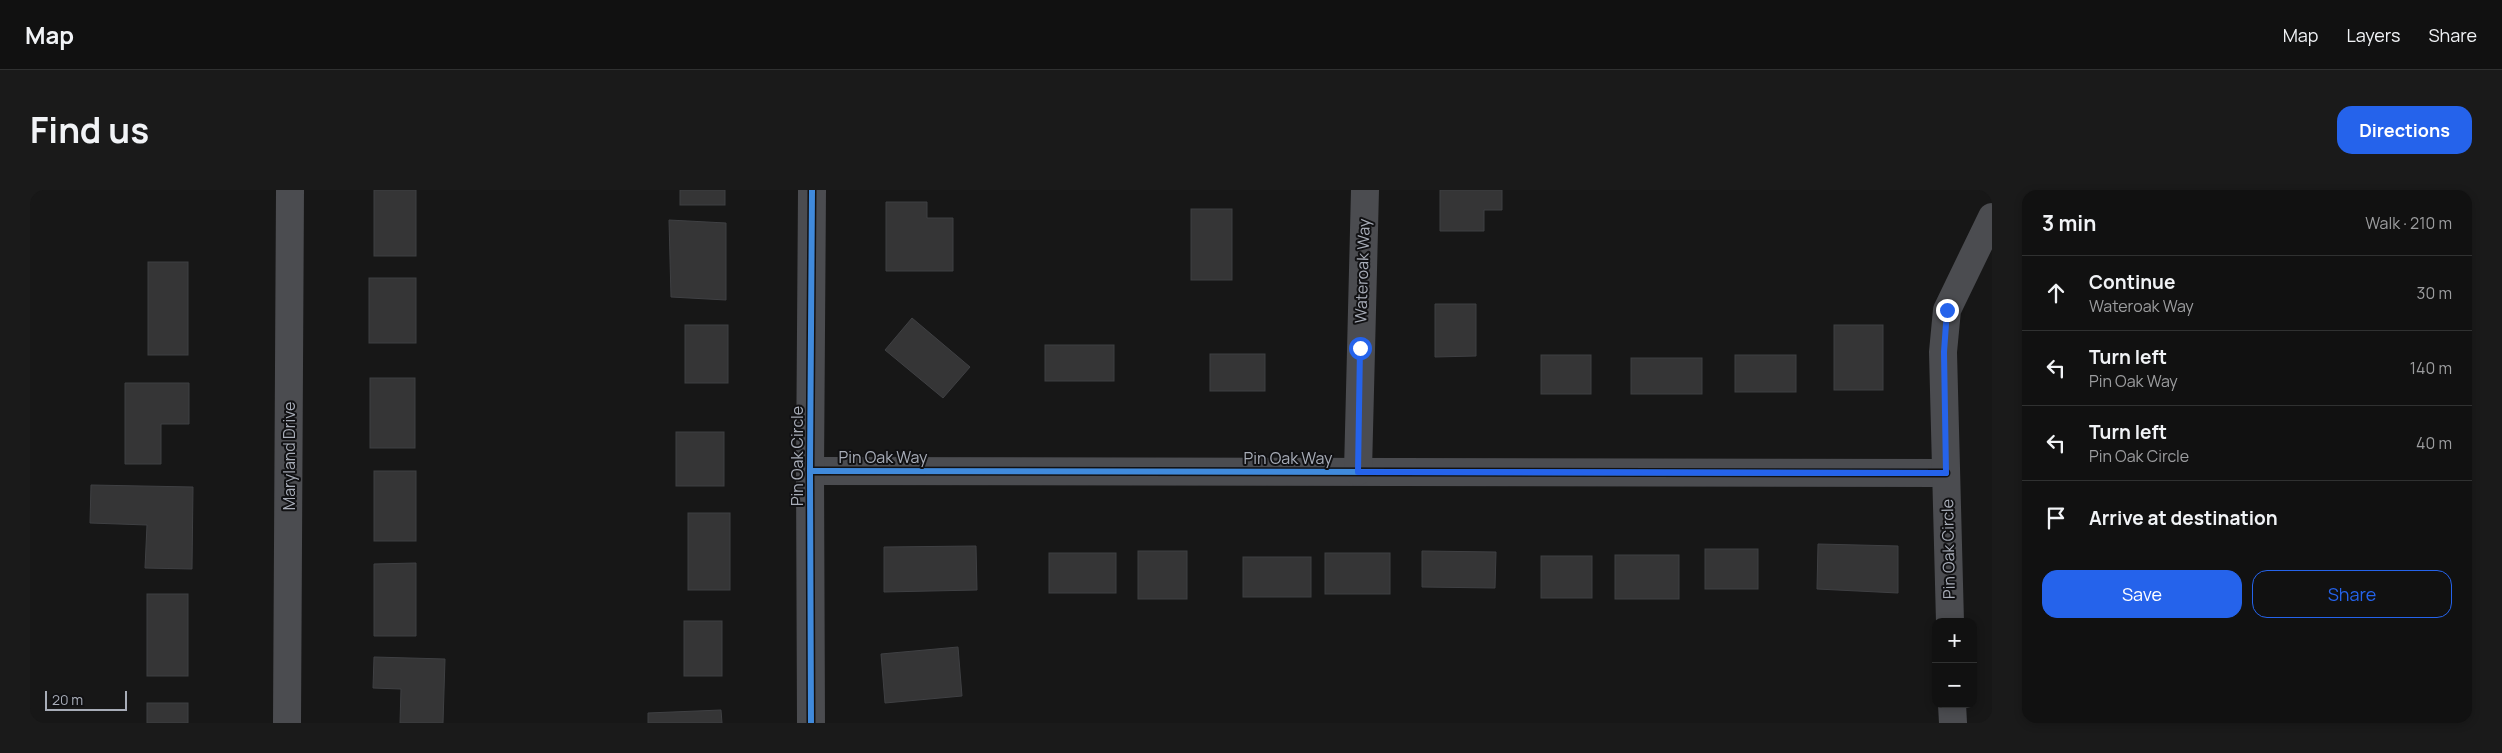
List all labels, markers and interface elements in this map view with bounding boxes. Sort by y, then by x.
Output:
text: Map [25,18,74,51]
text: Map [2283,23,2318,47]
text: Layers [2346,23,2400,47]
text: Share [2428,23,2477,47]
text: Find us [30,106,149,154]
button: Directions [2337,106,2472,154]
text: 3 min [2042,209,2096,237]
text: Walk · 210 m [2365,212,2452,234]
street label: Wateroak Way [1349,218,1375,324]
text: Continue [2089,269,2175,295]
icon: ahead [2042,279,2070,307]
text: 30 m [2417,282,2452,304]
text: Wateroak Way [2089,295,2194,317]
route end [1936,299,1959,322]
route start [1349,337,1372,360]
text: Turn left [2089,344,2167,370]
icon: left [2042,354,2070,382]
text: 140 m [2410,357,2452,379]
text: Pin Oak Way [2089,370,2178,392]
street label: Maryland Drive [278,402,300,510]
street label: Pin Oak Circle [786,406,808,506]
text: Turn left [2089,419,2167,445]
icon: left [2042,429,2070,457]
text: 40 m [2416,432,2452,454]
text: Pin Oak Circle [2089,445,2189,467]
street label: Pin Oak Way [839,446,928,468]
street label: Pin Oak Way [1244,447,1333,469]
street label: Pin Oak Circle [1936,499,1960,599]
icon: arrive [2042,504,2070,532]
text: Arrive at destination [2089,505,2278,531]
button: Save [2042,570,2242,618]
button: Share [2252,570,2452,618]
map controls [1932,618,1977,708]
button: + [1932,618,1977,663]
button: − [1932,663,1977,708]
scale bar [45,688,128,711]
text: 20 m [52,690,83,709]

